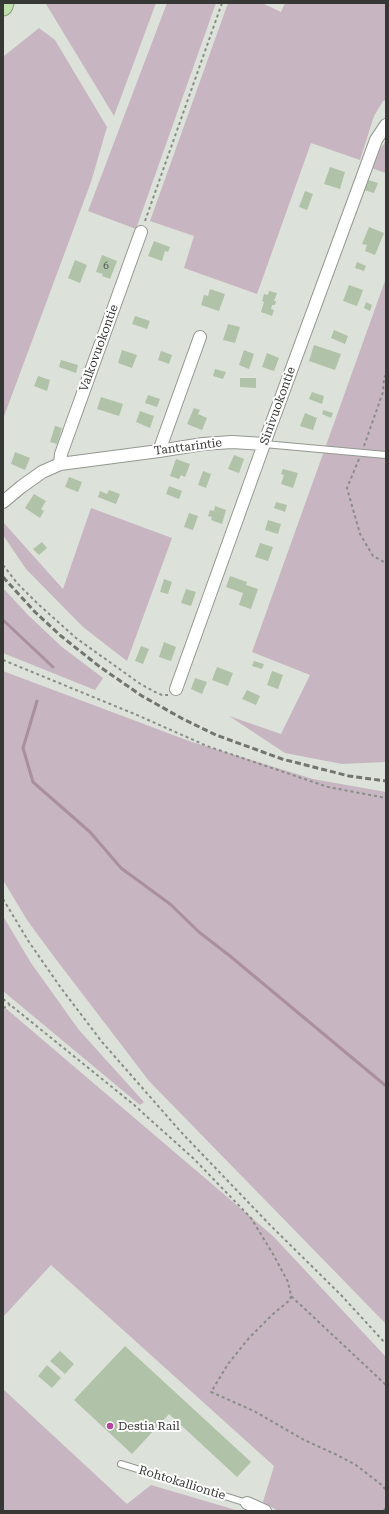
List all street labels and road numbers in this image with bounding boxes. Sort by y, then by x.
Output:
street label: Valkovuokontie [77,303,121,393]
street label: Sinivuokontie [257,365,299,447]
street label: Tanttarintie [153,436,223,458]
street label: Rohtokalliontie [137,1463,227,1503]

